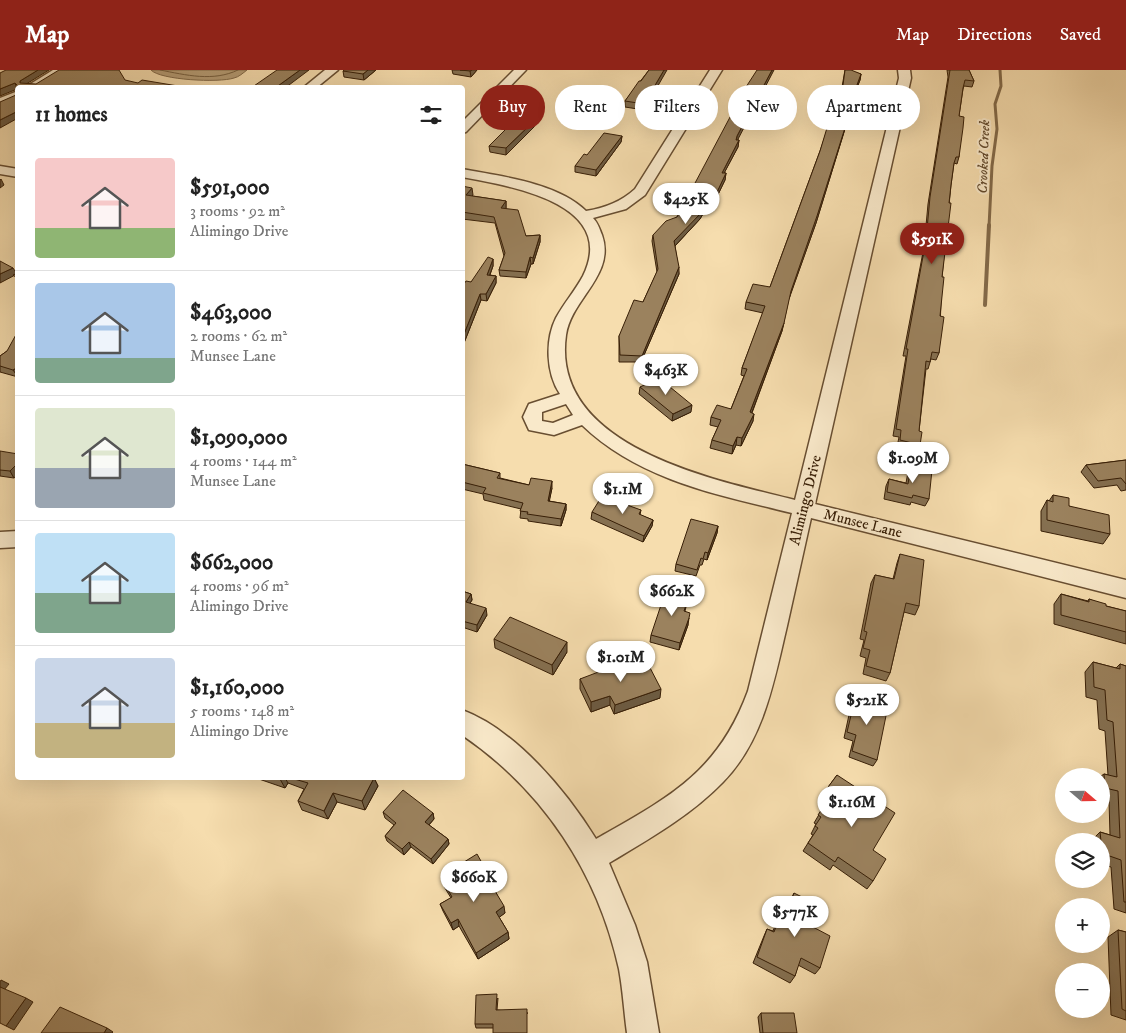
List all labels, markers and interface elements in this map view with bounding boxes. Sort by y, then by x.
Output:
text: Map [25,20,69,50]
text: Map [896,24,929,46]
text: Directions [957,24,1032,46]
text: Saved [1060,24,1101,46]
chip: Buy [480,85,545,130]
chip: Rent [555,85,625,130]
chip: Filters [635,85,718,130]
chip: New [728,85,797,130]
chip: Apartment [807,85,920,130]
icon: filters [417,101,445,129]
text: 11 homes [35,102,108,128]
water label: Crooked Creek [974,120,994,194]
text: $591,000 [190,175,270,201]
icon: home [75,178,135,238]
pin: $425K [651,182,721,225]
text: $425K [664,189,708,209]
text: 3 rooms · 92 m² [190,201,285,221]
text: Alimingo Drive [190,221,288,241]
pin: $591K [897,222,967,265]
text: $591K [911,229,953,249]
text: $463,000 [190,300,272,326]
icon: home [75,303,135,363]
text: 2 rooms · 62 m² [190,326,287,346]
text: Munsee Lane [190,346,276,366]
pin: $463K [631,354,701,396]
text: $463K [644,360,688,380]
text: $1,090,000 [190,425,287,451]
icon: home [75,428,135,488]
pin: $1.09M [872,442,954,484]
text: $1.09M [888,448,938,468]
text: 4 rooms · 144 m² [190,451,297,471]
street label: Alimingo Drive [785,453,826,547]
text: Munsee Lane [190,471,276,491]
pin: $1.1M [588,472,658,515]
text: $1.1M [604,479,642,499]
street label: Munsee Lane [822,505,904,542]
text: $662,000 [190,550,273,576]
icon: home [75,553,135,613]
pin: $662K [637,574,707,617]
text: 4 rooms · 96 m² [190,576,289,596]
text: $662K [650,581,694,601]
text: Alimingo Drive [190,596,288,616]
pin: $1.01M [580,640,662,683]
text: $1.01M [597,647,645,667]
text: $1,160,000 [190,675,284,701]
icon: home [75,678,135,738]
pin: $521K [832,684,902,726]
text: $521K [846,690,888,710]
text: 5 rooms · 148 m² [190,701,294,721]
text: Alimingo Drive [190,721,288,741]
north arrow [1055,768,1110,822]
map controls [1055,768,1110,1018]
pin: $1.16M [811,786,893,828]
text: $1.16M [828,792,876,812]
button: layers [1055,833,1110,888]
pin: $660K [439,860,509,903]
text: $660K [451,867,497,887]
pin: $577K [760,896,830,938]
button: + [1055,898,1110,953]
text: $577K [773,902,817,922]
button: − [1055,963,1110,1018]

